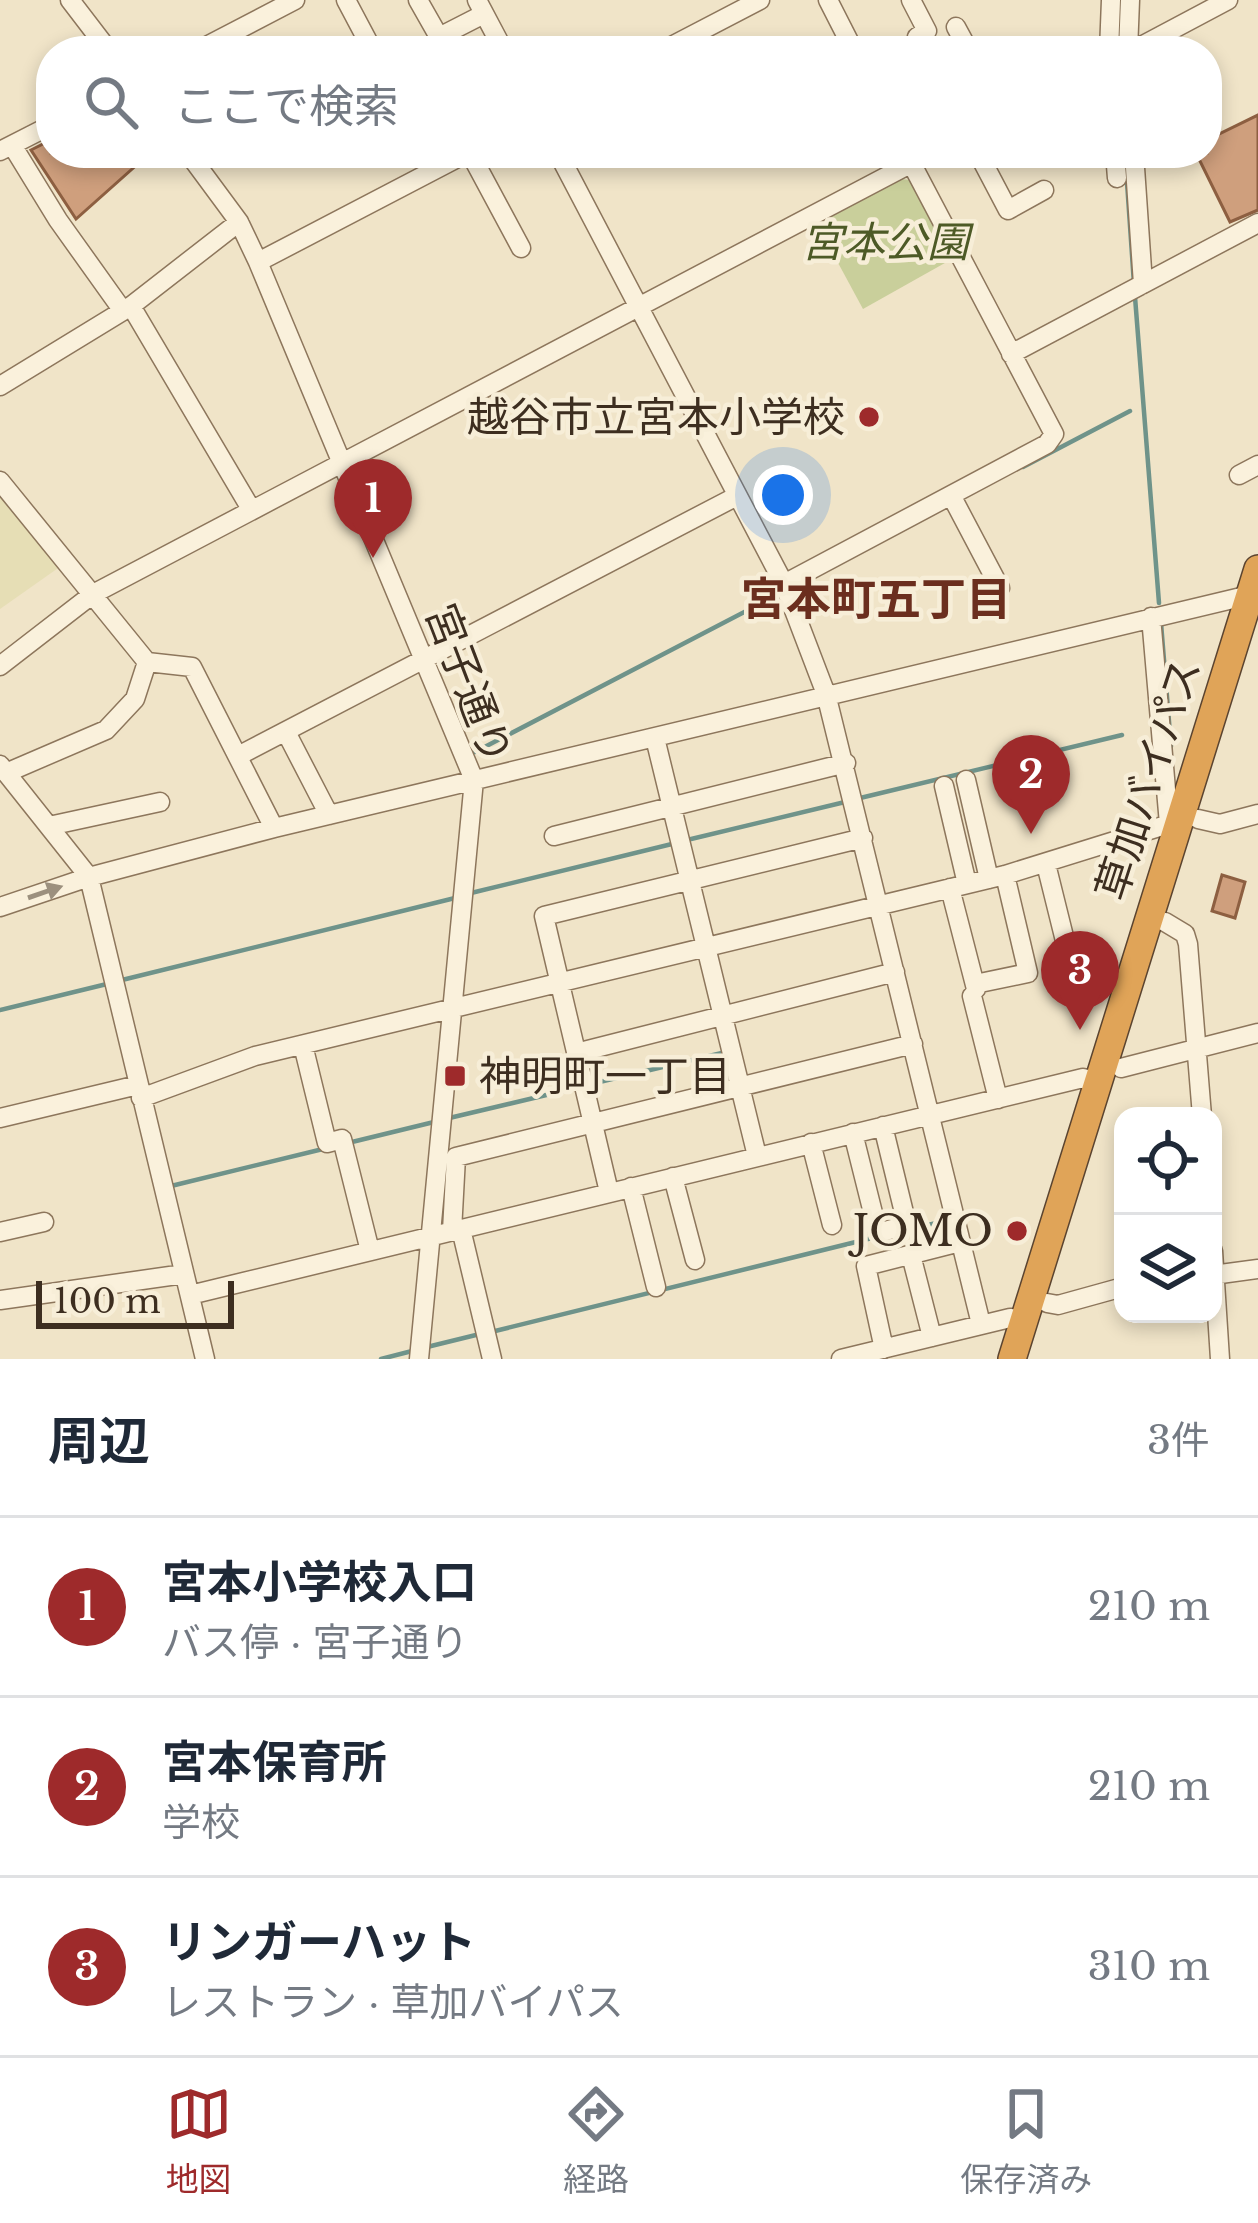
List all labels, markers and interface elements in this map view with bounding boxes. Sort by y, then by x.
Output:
search box [36,36,1222,168]
icon: search [78,69,144,135]
text: ここで検索 [174,78,399,134]
park label: 宮本公園 [801,216,974,268]
place label: 越谷市立宮本小学校 [467,391,845,443]
marker: 越谷市立宮本小学校 [856,404,882,430]
pin: 1 [334,459,412,558]
your location [753,465,813,525]
district label: 宮本町五丁目 [741,571,1011,627]
street label: 宮子通り [415,596,523,772]
street label: 草加バイパス [1084,652,1212,906]
pin: 2 [992,735,1070,834]
one-way arrow [27,882,63,900]
pin: 3 [1041,931,1119,1030]
place label: 神明町一丁目 [479,1050,731,1102]
marker: 神明町一丁目 [442,1063,468,1089]
map controls [1114,1107,1222,1323]
button: locate [1114,1107,1222,1215]
place label: JOMO [848,1205,993,1257]
button: layers [1114,1215,1222,1323]
marker: JOMO [1004,1218,1030,1244]
scale bar [36,1275,234,1328]
text: 100 m [54,1281,161,1322]
text: 周辺 [48,1410,150,1473]
text: 3件 [1147,1416,1210,1465]
text: 宮本小学校入口 [162,1554,477,1610]
text: 1 [78,1582,96,1631]
text: 210 m [1088,1582,1210,1631]
text: バス停 · 宮子通り [162,1618,469,1667]
text: 宮本保育所 [162,1734,387,1790]
text: 2 [74,1762,100,1811]
text: 210 m [1088,1762,1210,1811]
text: 学校 [162,1798,240,1847]
text: リンガーハット [162,1914,476,1970]
text: 3 [75,1942,99,1991]
text: 310 m [1088,1942,1210,1991]
text: レストラン · 草加バイパス [162,1978,624,2027]
tab: 地図 [166,2081,232,2201]
tab: 経路 [563,2081,629,2201]
tab: 保存済み [960,2081,1092,2201]

